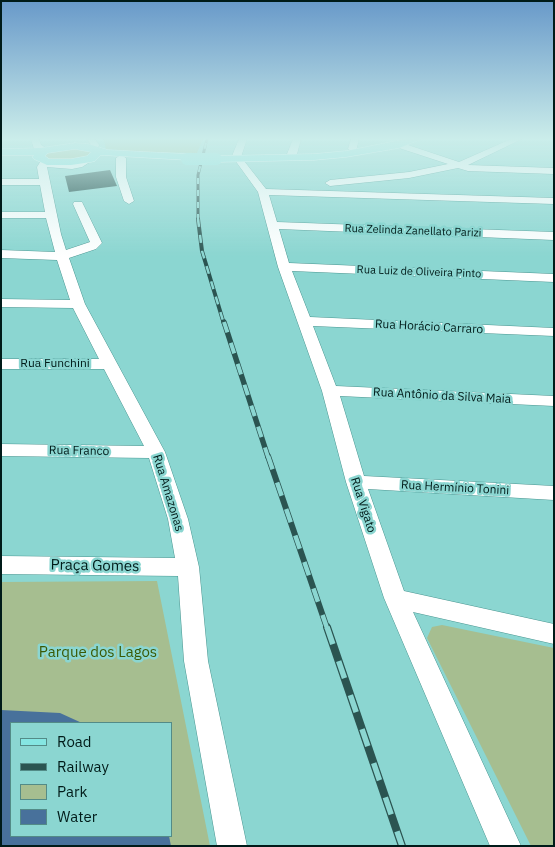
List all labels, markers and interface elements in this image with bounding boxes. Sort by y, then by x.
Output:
street label: Rua Zelinda Zanellato Parizi [344,222,482,240]
street label: Rua Luiz de Oliveira Pinto [356,263,482,281]
street label: Rua Horácio Carraro [375,317,483,337]
street label: Rua Funchini [20,357,90,371]
street label: Rua Antônio da Silva Maia [373,385,511,407]
street label: Rua Franco [49,443,109,459]
street label: Rua Amazonas [149,453,187,533]
street label: Rua Vigato [347,475,379,535]
street label: Rua Hermínio Tonini [400,478,510,498]
street label: Praça Gomes [50,556,140,576]
park label: Parque dos Lagos [39,644,157,662]
legend [10,722,172,837]
text: Road [57,732,92,751]
text: Railway [57,757,109,776]
text: Park [57,782,87,801]
text: Water [57,807,97,826]

